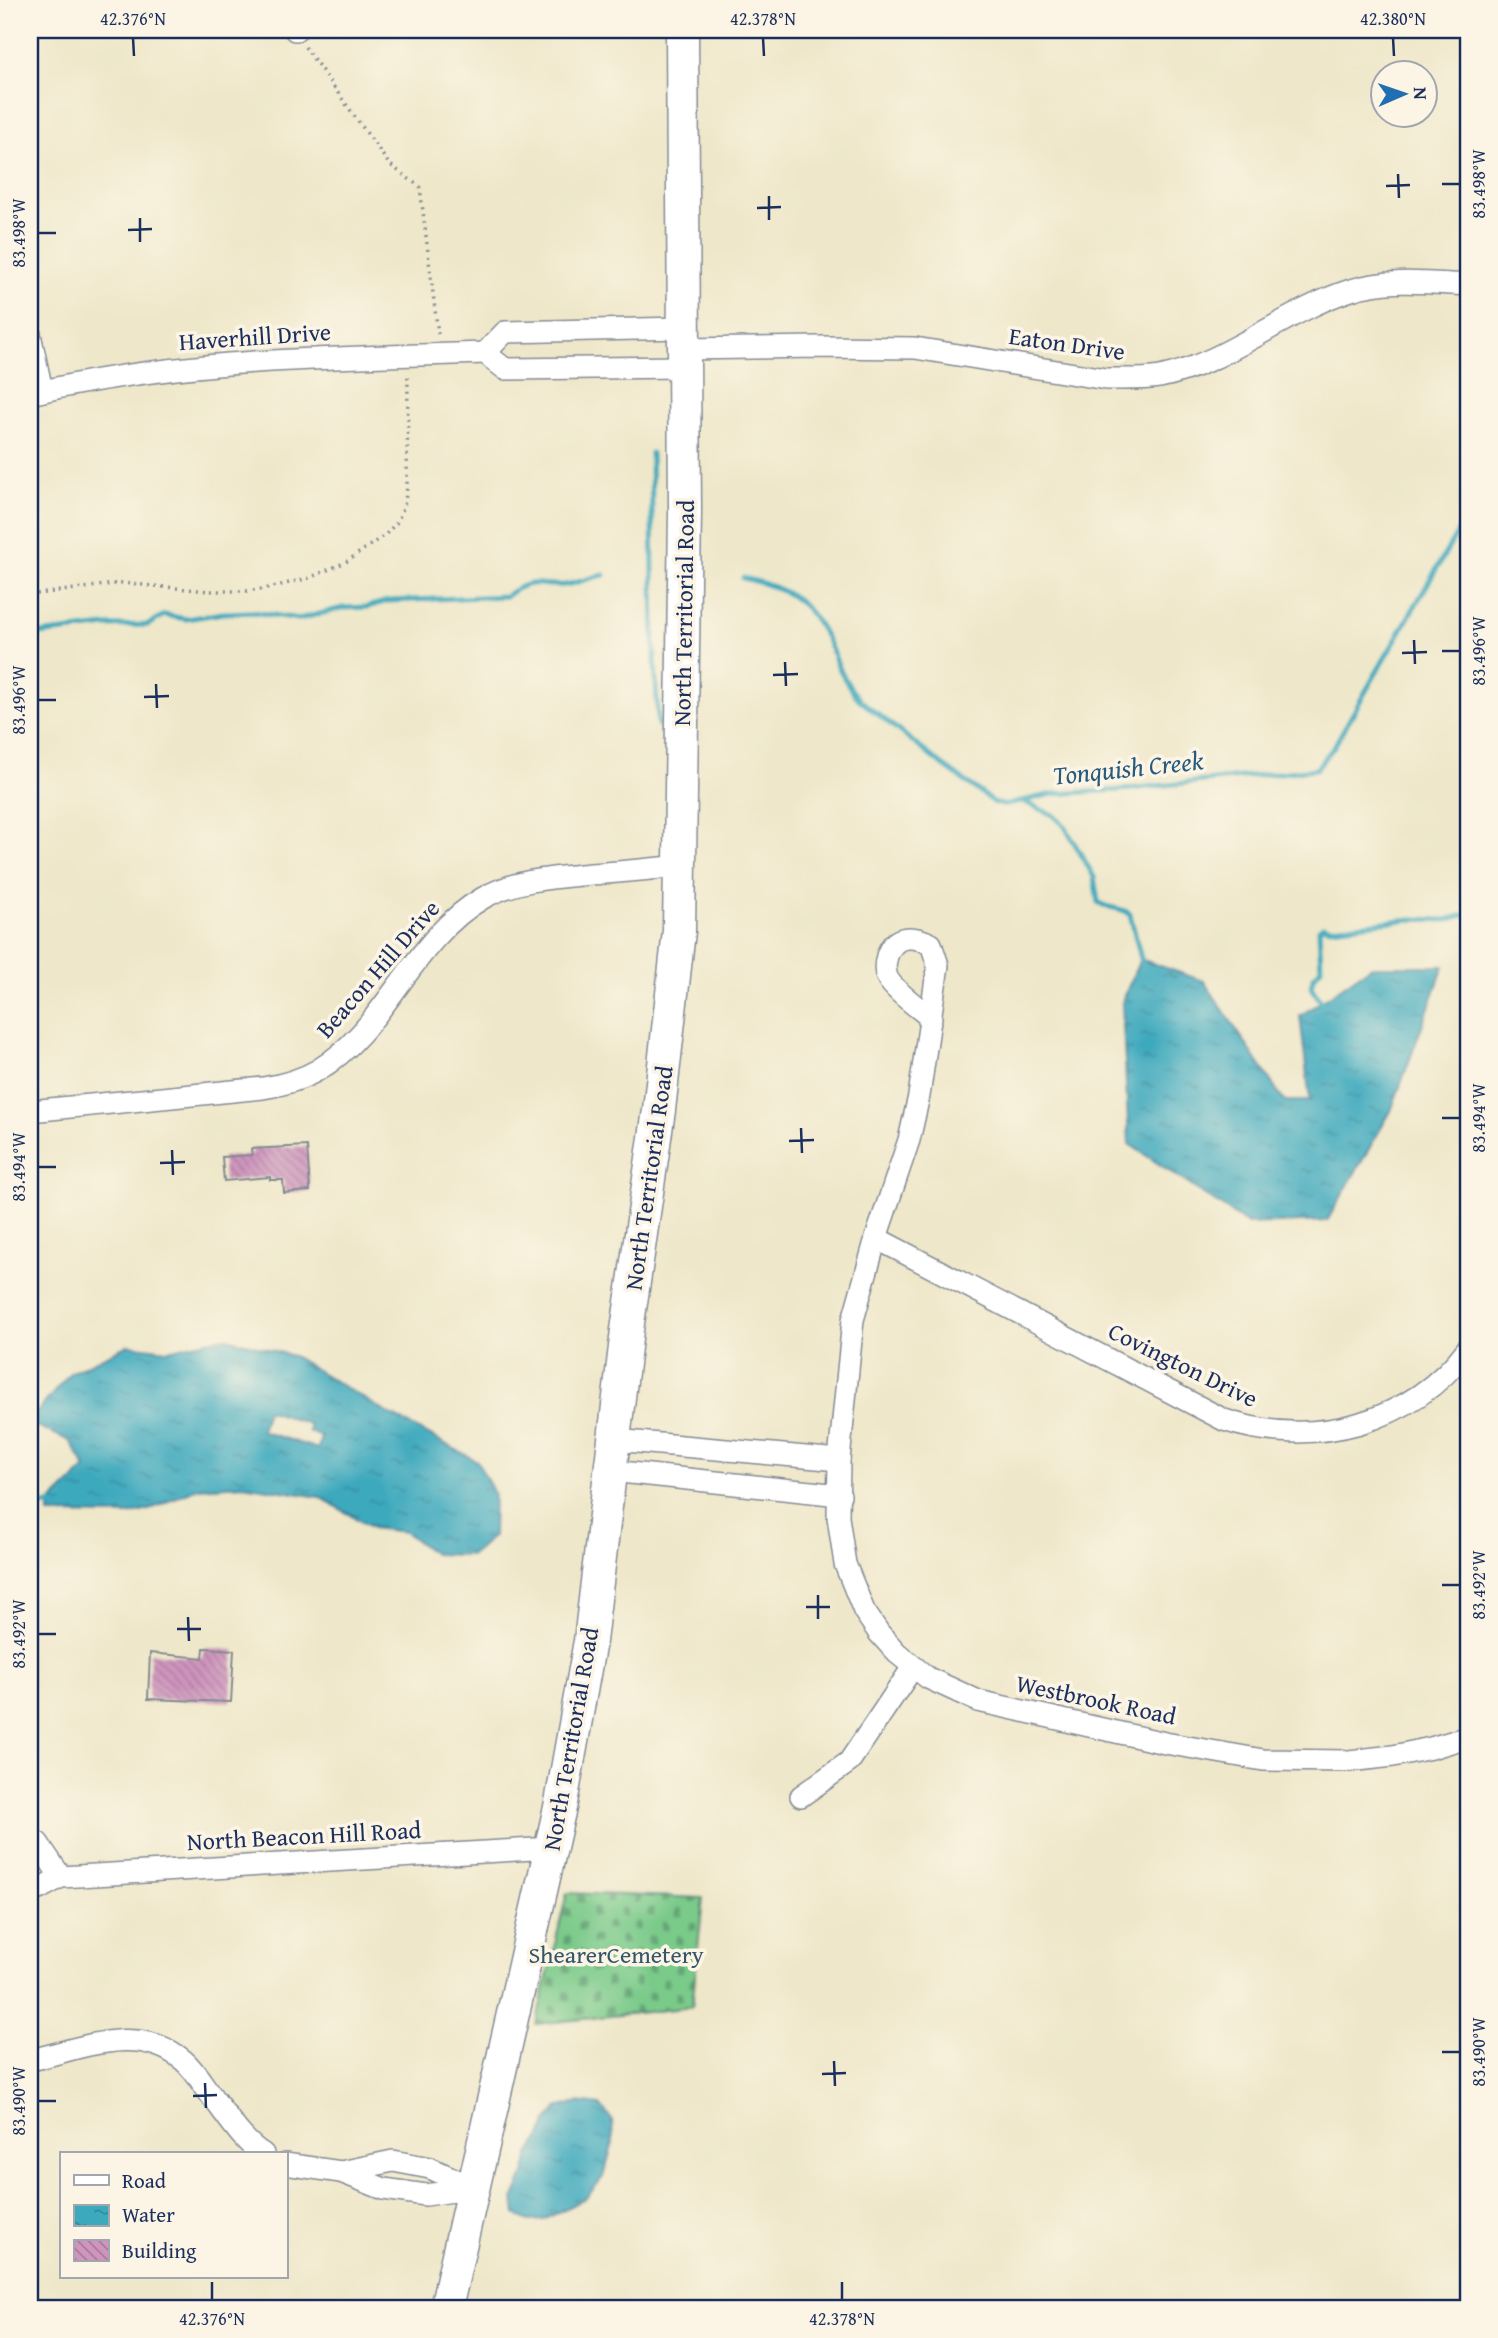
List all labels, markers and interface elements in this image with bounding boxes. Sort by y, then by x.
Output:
text: 42.376°N [100,5,166,32]
text: 42.378°N [730,5,796,32]
text: 42.380°N [1360,5,1426,32]
north arrow [1368,60,1438,130]
text: N [1407,87,1435,101]
text: 83.498°W [1465,149,1492,219]
text: 83.498°W [5,198,32,268]
street label: Haverhill Drive [178,314,332,359]
street label: Eaton Drive [1007,318,1127,369]
street label: North Territorial Road [664,499,703,726]
text: 83.496°W [1465,616,1492,686]
text: 83.496°W [5,665,32,735]
water label: Tonquish Creek [1051,740,1205,795]
street label: Beacon Hill Drive [308,892,448,1045]
street label: North Territorial Road [615,1063,682,1292]
text: 83.494°W [1465,1083,1492,1153]
text: 83.494°W [5,1132,32,1202]
street label: Covington Drive [1103,1313,1264,1416]
text: 83.492°W [1465,1550,1492,1620]
text: 83.492°W [5,1599,32,1669]
street label: North Territorial Road [534,1624,607,1853]
street label: Westbrook Road [1013,1665,1180,1734]
street label: North Beacon Hill Road [186,1812,422,1859]
park label: ShearerCemetery [528,1937,704,1972]
text: 83.490°W [1465,2017,1492,2087]
text: 83.490°W [5,2066,32,2136]
legend [60,2152,287,2278]
text: Road [122,2165,167,2196]
text: Water [122,2199,175,2230]
text: Building [122,2235,197,2266]
text: 42.376°N [179,2305,245,2332]
text: 42.378°N [809,2305,875,2332]

